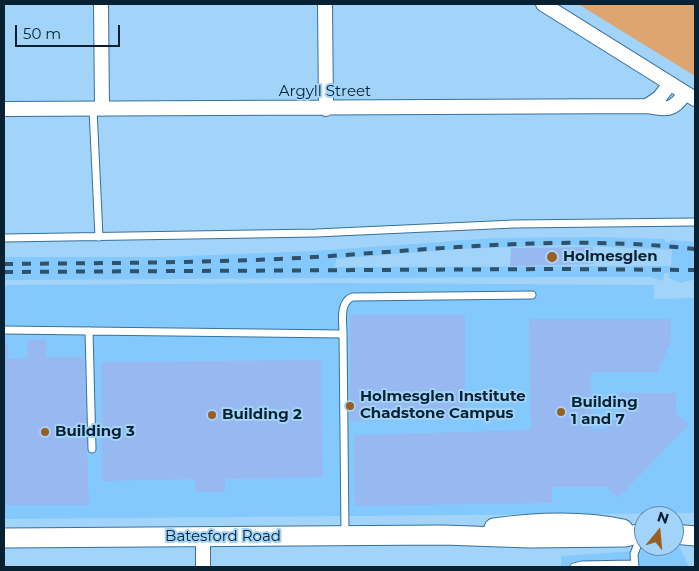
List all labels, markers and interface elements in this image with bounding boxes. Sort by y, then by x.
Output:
scale bar [18,15,122,47]
text: 50 m [23,24,61,43]
street label: Argyll Street [279,83,371,101]
place label: Holmesglen [563,248,658,266]
marker: Holmesglen [545,250,559,264]
place label: Holmesglen Institute Chadstone Campus [360,388,526,423]
place label: Building 1 and 7 [571,394,638,429]
marker: Holmesglen Institute Chadstone Campus [344,400,356,412]
place label: Building 2 [222,406,302,424]
marker: Building 1 and 7 [555,406,567,418]
marker: Building 2 [206,409,218,421]
place label: Building 3 [55,423,135,441]
marker: Building 3 [39,426,51,438]
north arrow [634,506,684,556]
text: N [655,507,671,528]
street label: Batesford Road [165,528,281,546]

